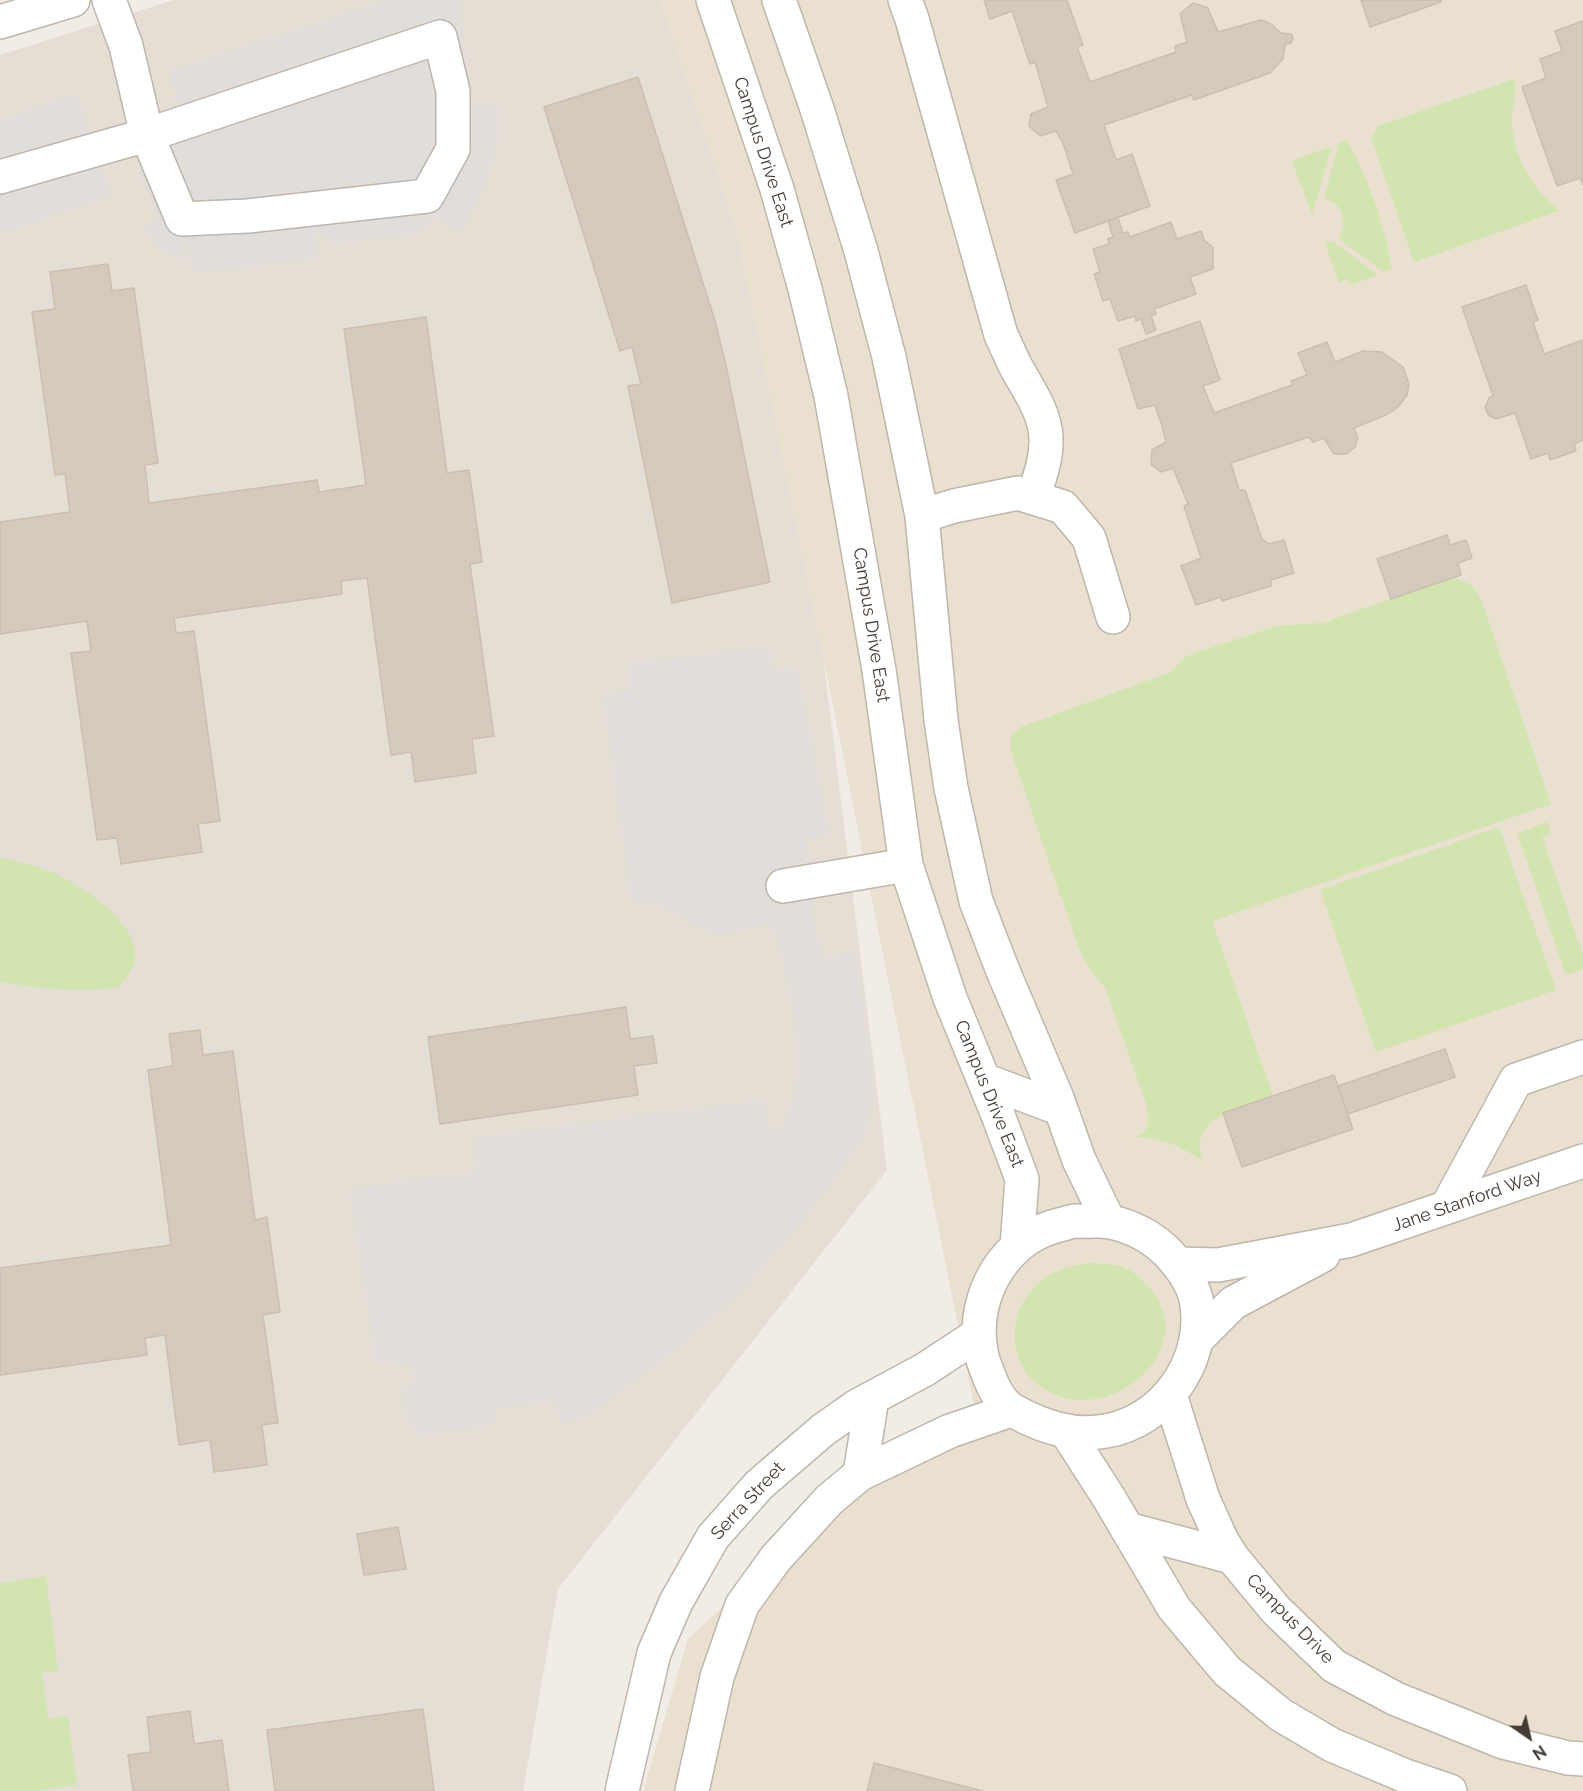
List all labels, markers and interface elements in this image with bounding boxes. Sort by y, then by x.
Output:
street label: Campus Drive East [729,74,797,230]
street label: Campus Drive East [848,546,894,704]
street label: Campus Drive East [950,1017,1028,1171]
street label: Jane Stanford Way [1390,1165,1544,1237]
street label: Serra Street [707,1458,789,1544]
street label: Campus Drive [1242,1570,1338,1668]
north arrow [1499,1707,1559,1767]
text: N [1529,1741,1550,1764]

